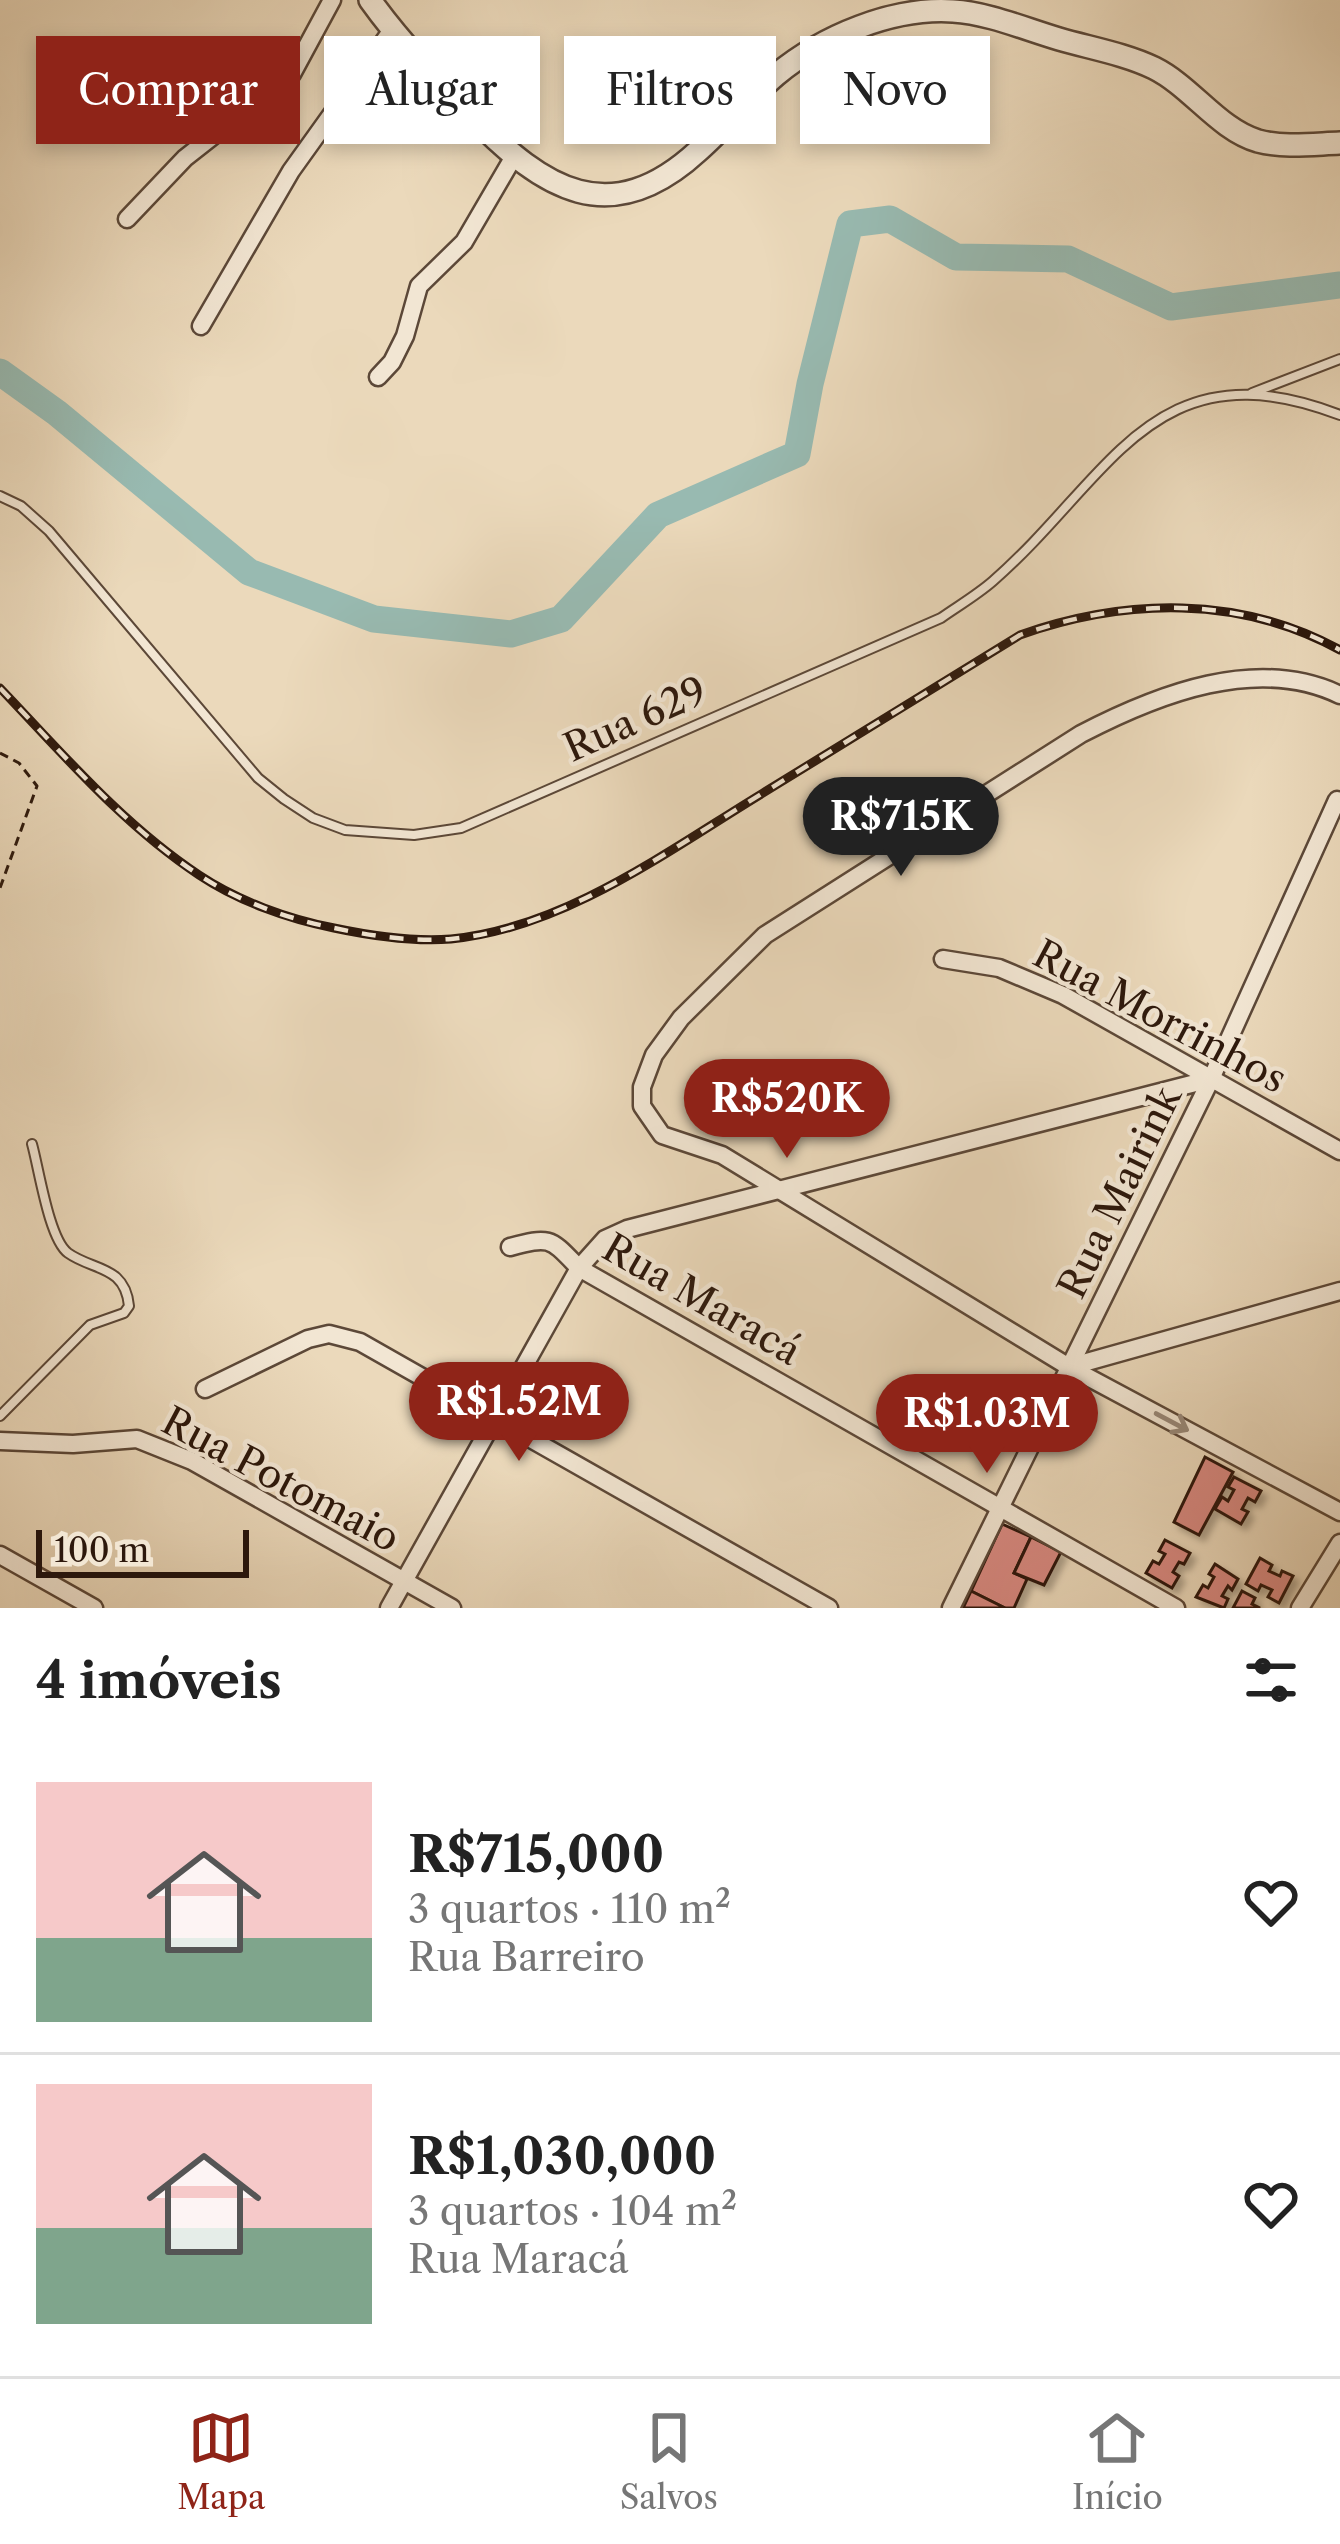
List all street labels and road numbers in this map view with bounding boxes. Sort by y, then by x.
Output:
street label: Rua 629 [556,666,714,772]
street label: Rua Morrinhos [1025,929,1295,1103]
street label: Rua Mairink [1047,1077,1192,1306]
street label: Rua Maracá [595,1223,810,1375]
street label: Rua Potomaio [154,1396,408,1562]

